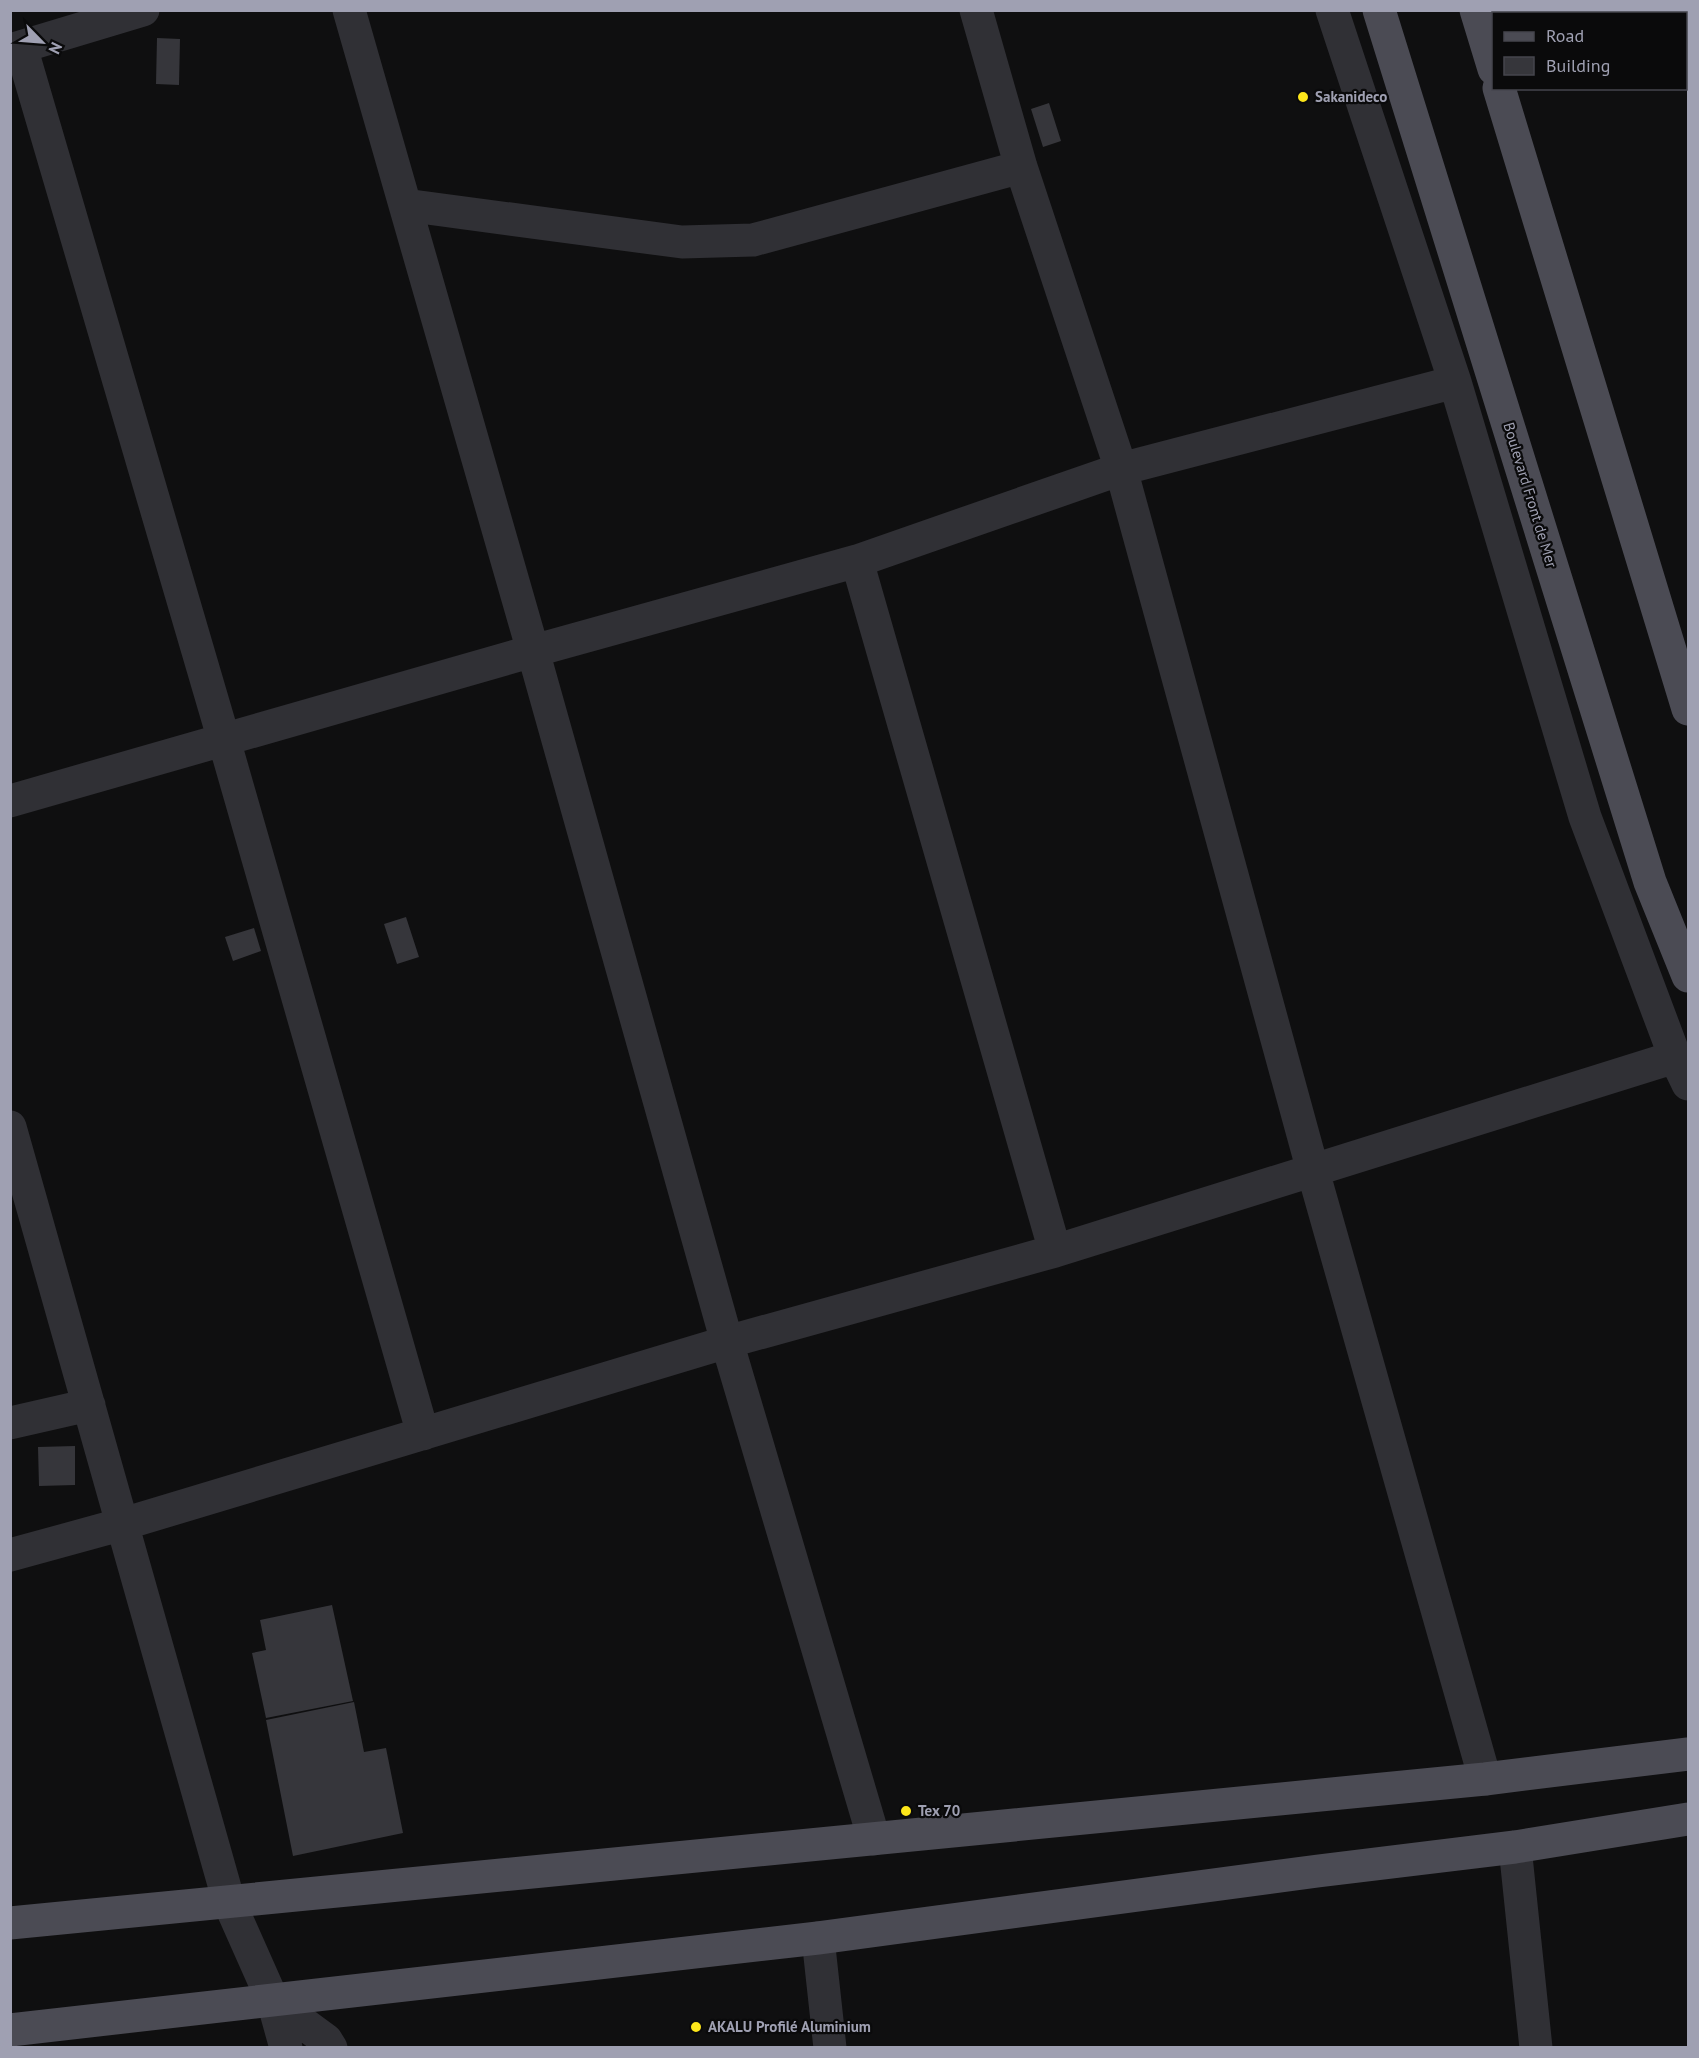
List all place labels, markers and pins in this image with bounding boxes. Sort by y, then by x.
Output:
place label: Sakanideco [1315,87,1387,106]
marker: Sakanideco [1296,90,1310,104]
place label: Tex 70 [918,1801,960,1820]
marker: Tex 70 [899,1804,913,1818]
place label: AKALU Profilé Aluminium [708,2017,871,2036]
marker: AKALU Profilé Aluminium [689,2020,703,2034]

